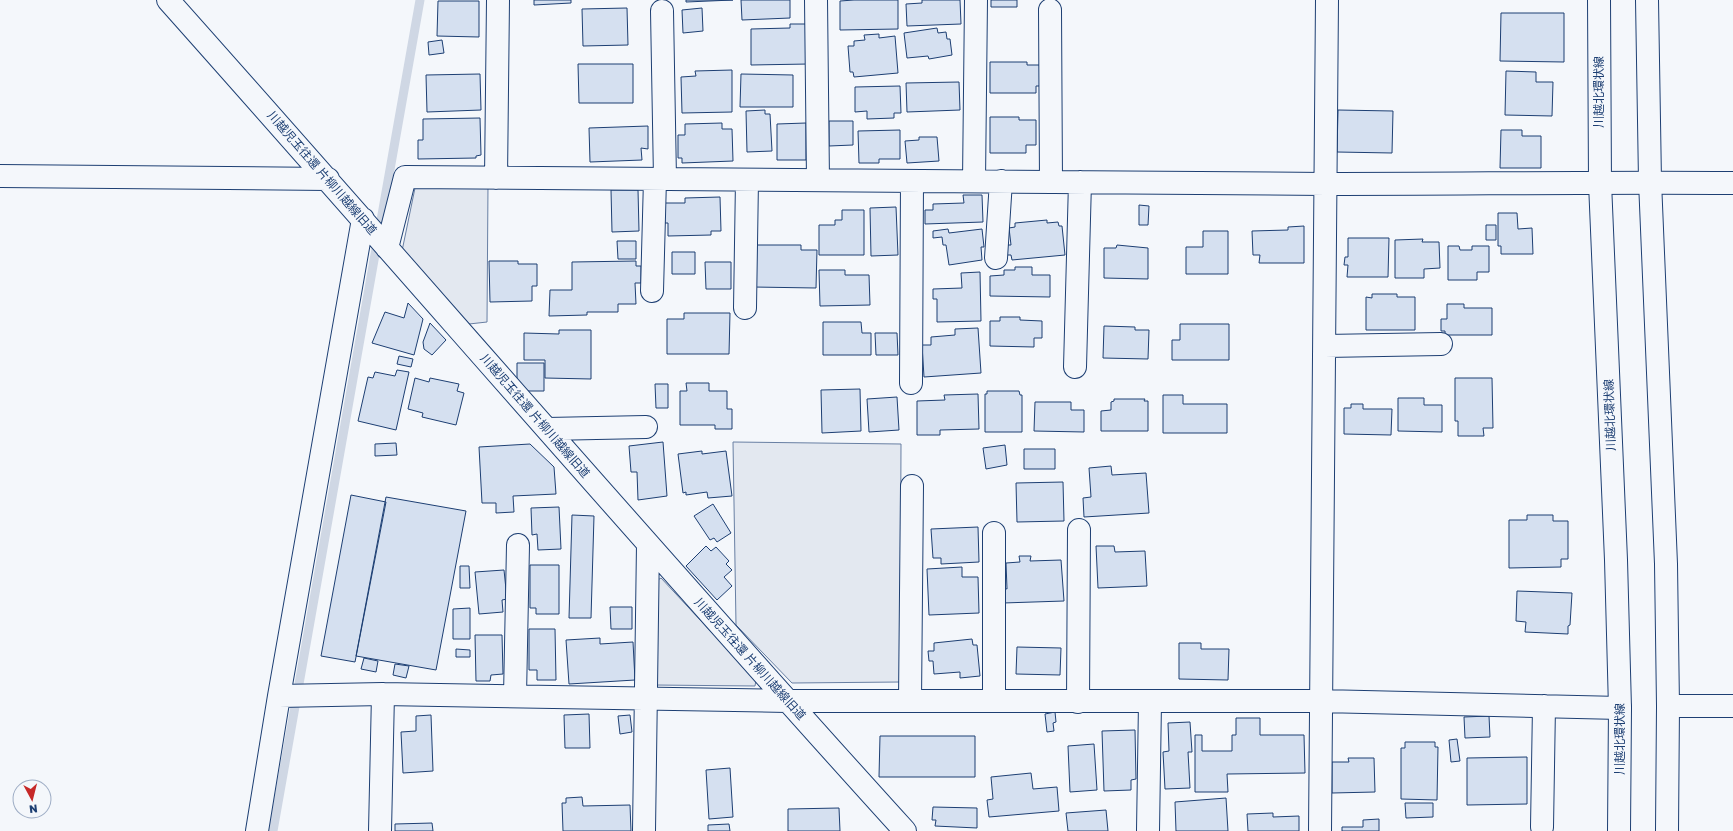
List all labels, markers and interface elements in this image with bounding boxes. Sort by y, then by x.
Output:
street label: 川越北環状線 [1591,56,1606,128]
street label: 川越児玉往還 片柳川越線旧道 [265,108,380,238]
street label: 川越児玉往還 片柳川越線旧道 [478,351,593,481]
street label: 川越北環状線 [1601,379,1618,451]
street label: 川越児玉往還 片柳川越線旧道 [692,595,809,723]
street label: 川越北環状線 [1612,703,1627,775]
north arrow [12,779,52,819]
text: N [28,802,38,816]

